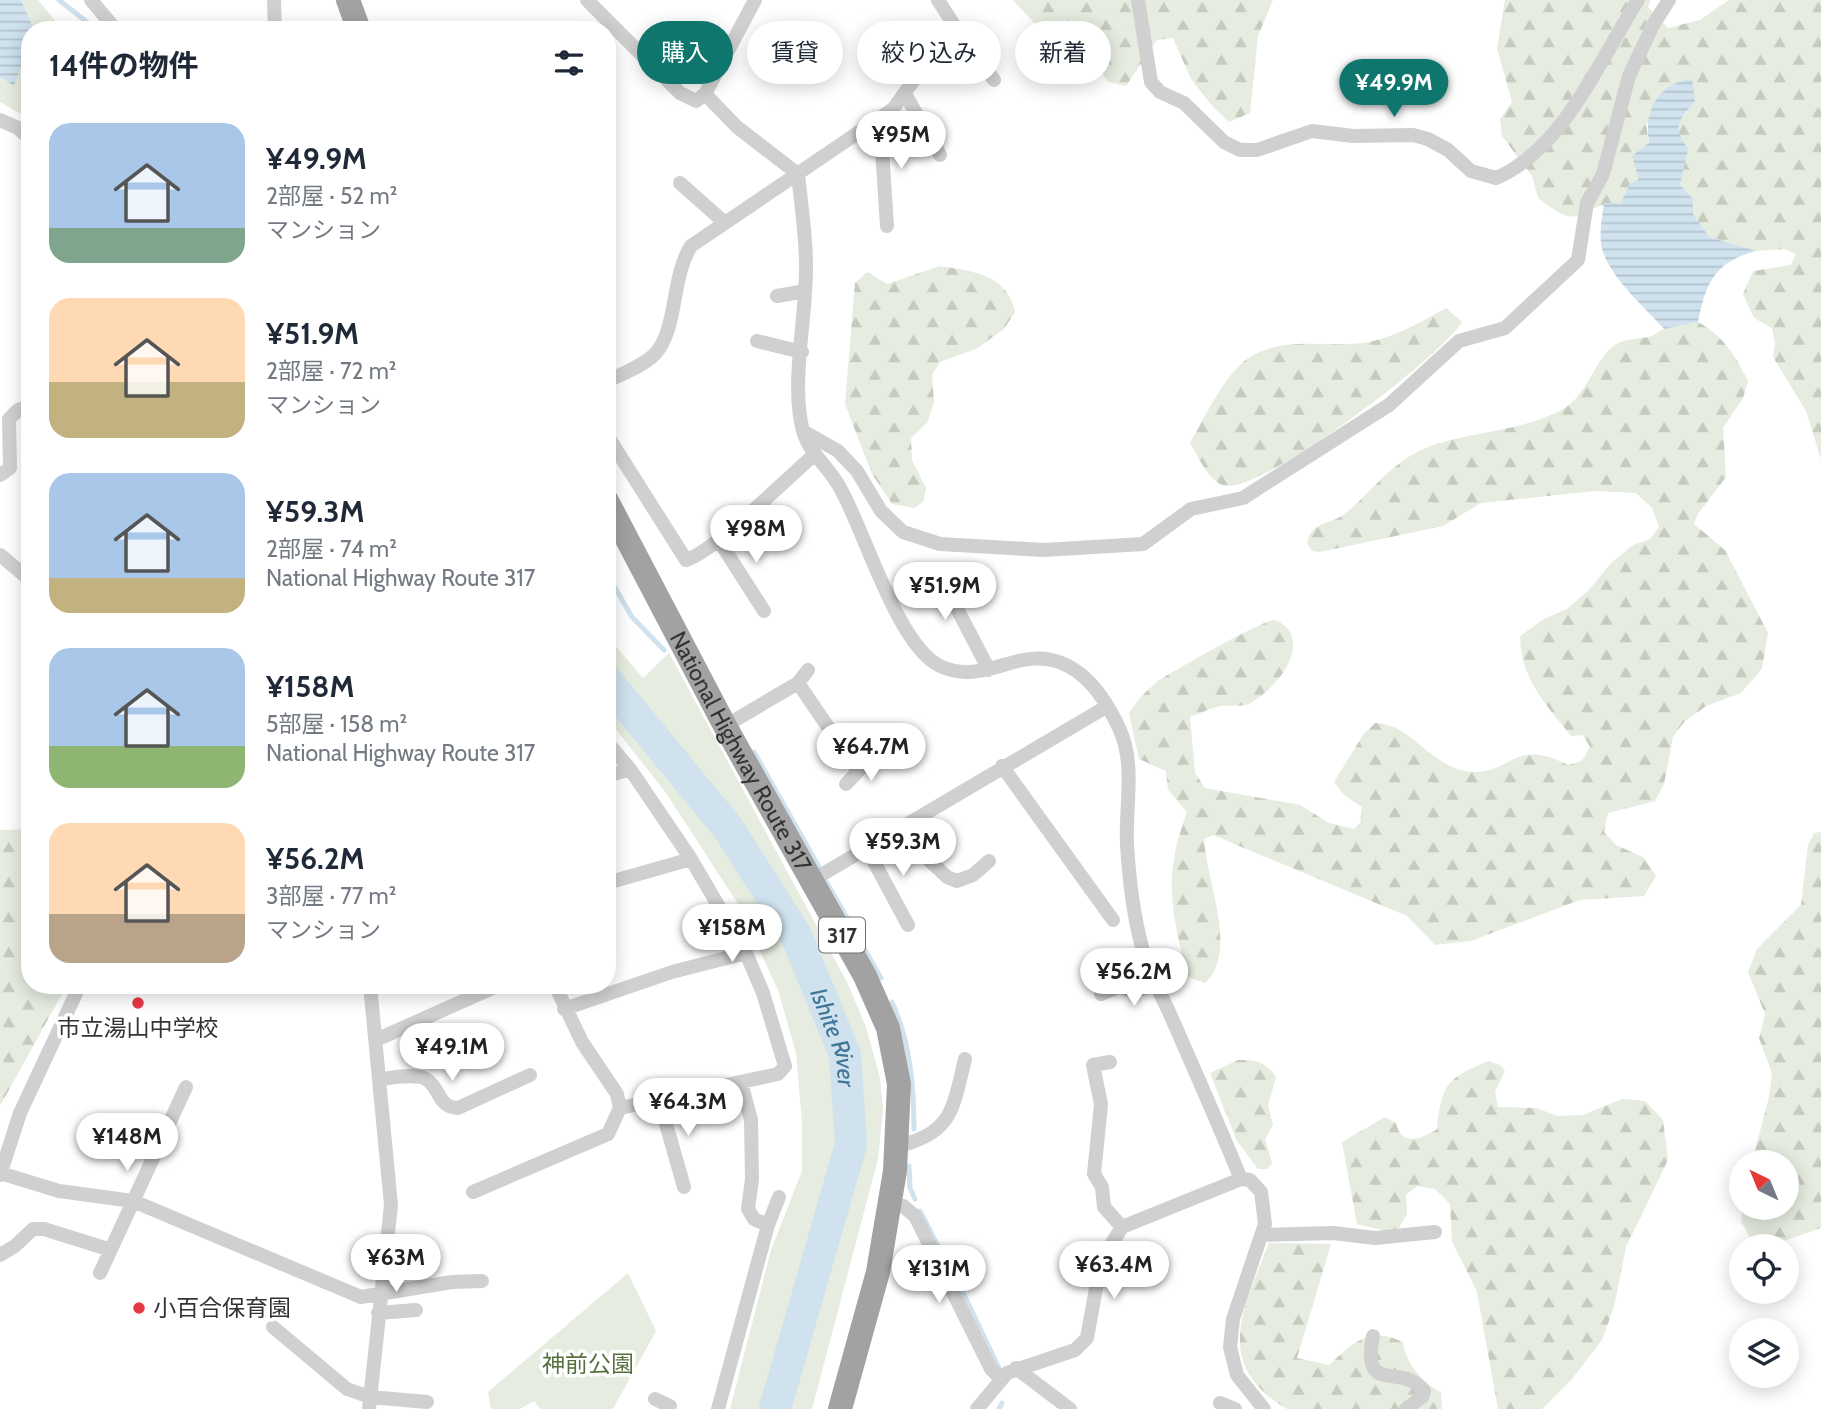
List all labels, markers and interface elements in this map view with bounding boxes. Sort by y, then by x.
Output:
chip: 購入 [637,21,733,84]
chip: 賃貸 [747,21,843,84]
chip: 絞り込み [857,21,1001,84]
chip: 新着 [1015,21,1111,84]
icon: filters [550,44,588,82]
text: 14件の物件 [49,47,199,84]
pin: ¥49.9M [1337,60,1451,119]
text: ¥49.9M [1355,68,1433,96]
pin: ¥95M [860,111,942,171]
text: ¥95M [872,120,930,148]
text: ¥49.9M [266,140,367,177]
icon: home [105,151,189,235]
text: 2部屋 · 52 m² [266,182,397,210]
text: マンション [266,216,381,244]
text: ¥51.9M [266,315,359,352]
icon: home [105,326,189,410]
text: 2部屋 · 72 m² [266,357,396,385]
text: マンション [266,391,381,419]
text: ¥59.3M [266,493,364,530]
icon: home [105,501,189,585]
pin: ¥98M [715,505,797,565]
text: ¥98M [726,514,786,542]
text: 2部屋 · 74 m² [266,535,397,563]
pin: ¥51.9M [888,562,1002,622]
text: National Highway Route 317 [266,564,535,592]
text: ¥51.9M [909,571,981,599]
street label: National Highway Route 317 [664,627,818,877]
text: ¥158M [266,668,354,705]
icon: home [105,676,189,760]
text: 5部屋 · 158 m² [266,710,407,738]
pin: ¥64.7M [814,724,928,783]
text: ¥64.7M [833,732,909,760]
text: National Highway Route 317 [266,739,535,767]
pin: ¥59.3M [846,818,960,878]
text: ¥59.3M [865,827,941,855]
text: ¥56.2M [266,840,365,877]
icon: home [105,851,189,935]
text: 3部屋 · 77 m² [266,882,396,910]
pin: ¥158M [683,904,781,964]
text: ¥158M [698,913,766,941]
text: マンション [266,916,381,944]
road number: 317 [819,918,865,953]
pin: ¥56.2M [1077,948,1191,1008]
text: ¥56.2M [1096,957,1172,985]
water label: Ishite River [805,983,862,1089]
marker: 市立湯山中学校 [130,995,146,1011]
place label: 市立湯山中学校 [58,1014,219,1042]
pin: ¥49.1M [395,1024,509,1083]
text: ¥49.1M [415,1032,489,1060]
pin: ¥64.3M [631,1078,745,1138]
text: ¥64.3M [649,1087,727,1115]
pin: ¥148M [78,1114,176,1173]
text: ¥148M [92,1122,162,1150]
north arrow [1729,1150,1799,1220]
map controls [1729,1150,1799,1388]
pin: ¥63M [355,1234,437,1294]
button: locate [1729,1234,1799,1304]
pin: ¥63.4M [1057,1242,1171,1301]
text: ¥63M [367,1243,425,1271]
pin: ¥131M [890,1246,988,1305]
text: ¥63.4M [1075,1250,1153,1278]
text: ¥131M [908,1254,970,1282]
place label: 小百合保育園 [153,1294,291,1322]
marker: 小百合保育園 [131,1300,147,1316]
button: layers [1729,1318,1799,1388]
park label: 神前公園 [542,1350,634,1378]

